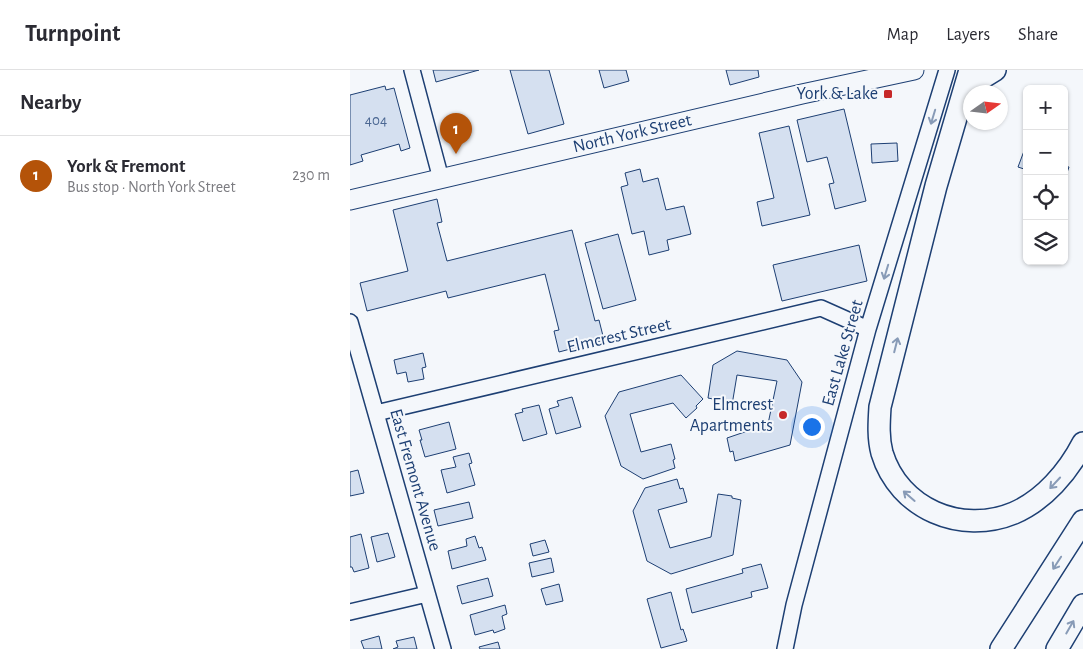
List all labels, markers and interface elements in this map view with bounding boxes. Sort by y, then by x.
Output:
text: Turnpoint [25,22,120,46]
text: Map [887,26,918,44]
text: Layers [946,26,990,44]
text: Share [1018,26,1058,44]
place label: York & Lake [796,85,878,103]
north arrow [963,85,1008,130]
map controls [1023,85,1068,265]
button: + [1023,85,1068,130]
marker: York & Lake [882,88,894,100]
text: Nearby [20,92,81,113]
one-way arrow [927,108,937,124]
street label: North York Street [571,111,694,156]
house number: 404 [365,113,387,128]
pin: 1 [440,113,472,154]
button: − [1023,130,1068,175]
text: York & Fremont [67,157,186,176]
text: 1 [33,167,39,183]
text: 230 m [292,167,330,183]
button: locate [1023,175,1068,220]
text: Bus stop · North York Street [67,179,236,195]
button: layers [1023,220,1068,265]
one-way arrow [880,264,890,280]
street label: East Lake Street [819,298,867,408]
street label: Elmcrest Street [565,315,673,357]
one-way arrow [892,337,901,353]
place label: Elmcrest Apartments [690,396,773,435]
street label: East Fremont Avenue [386,407,444,553]
marker: Elmcrest Apartments [777,409,789,421]
your location [799,414,825,440]
one-way arrow [1049,476,1061,489]
one-way arrow [903,491,916,502]
one-way arrow [1052,555,1062,569]
one-way arrow [1066,621,1076,635]

